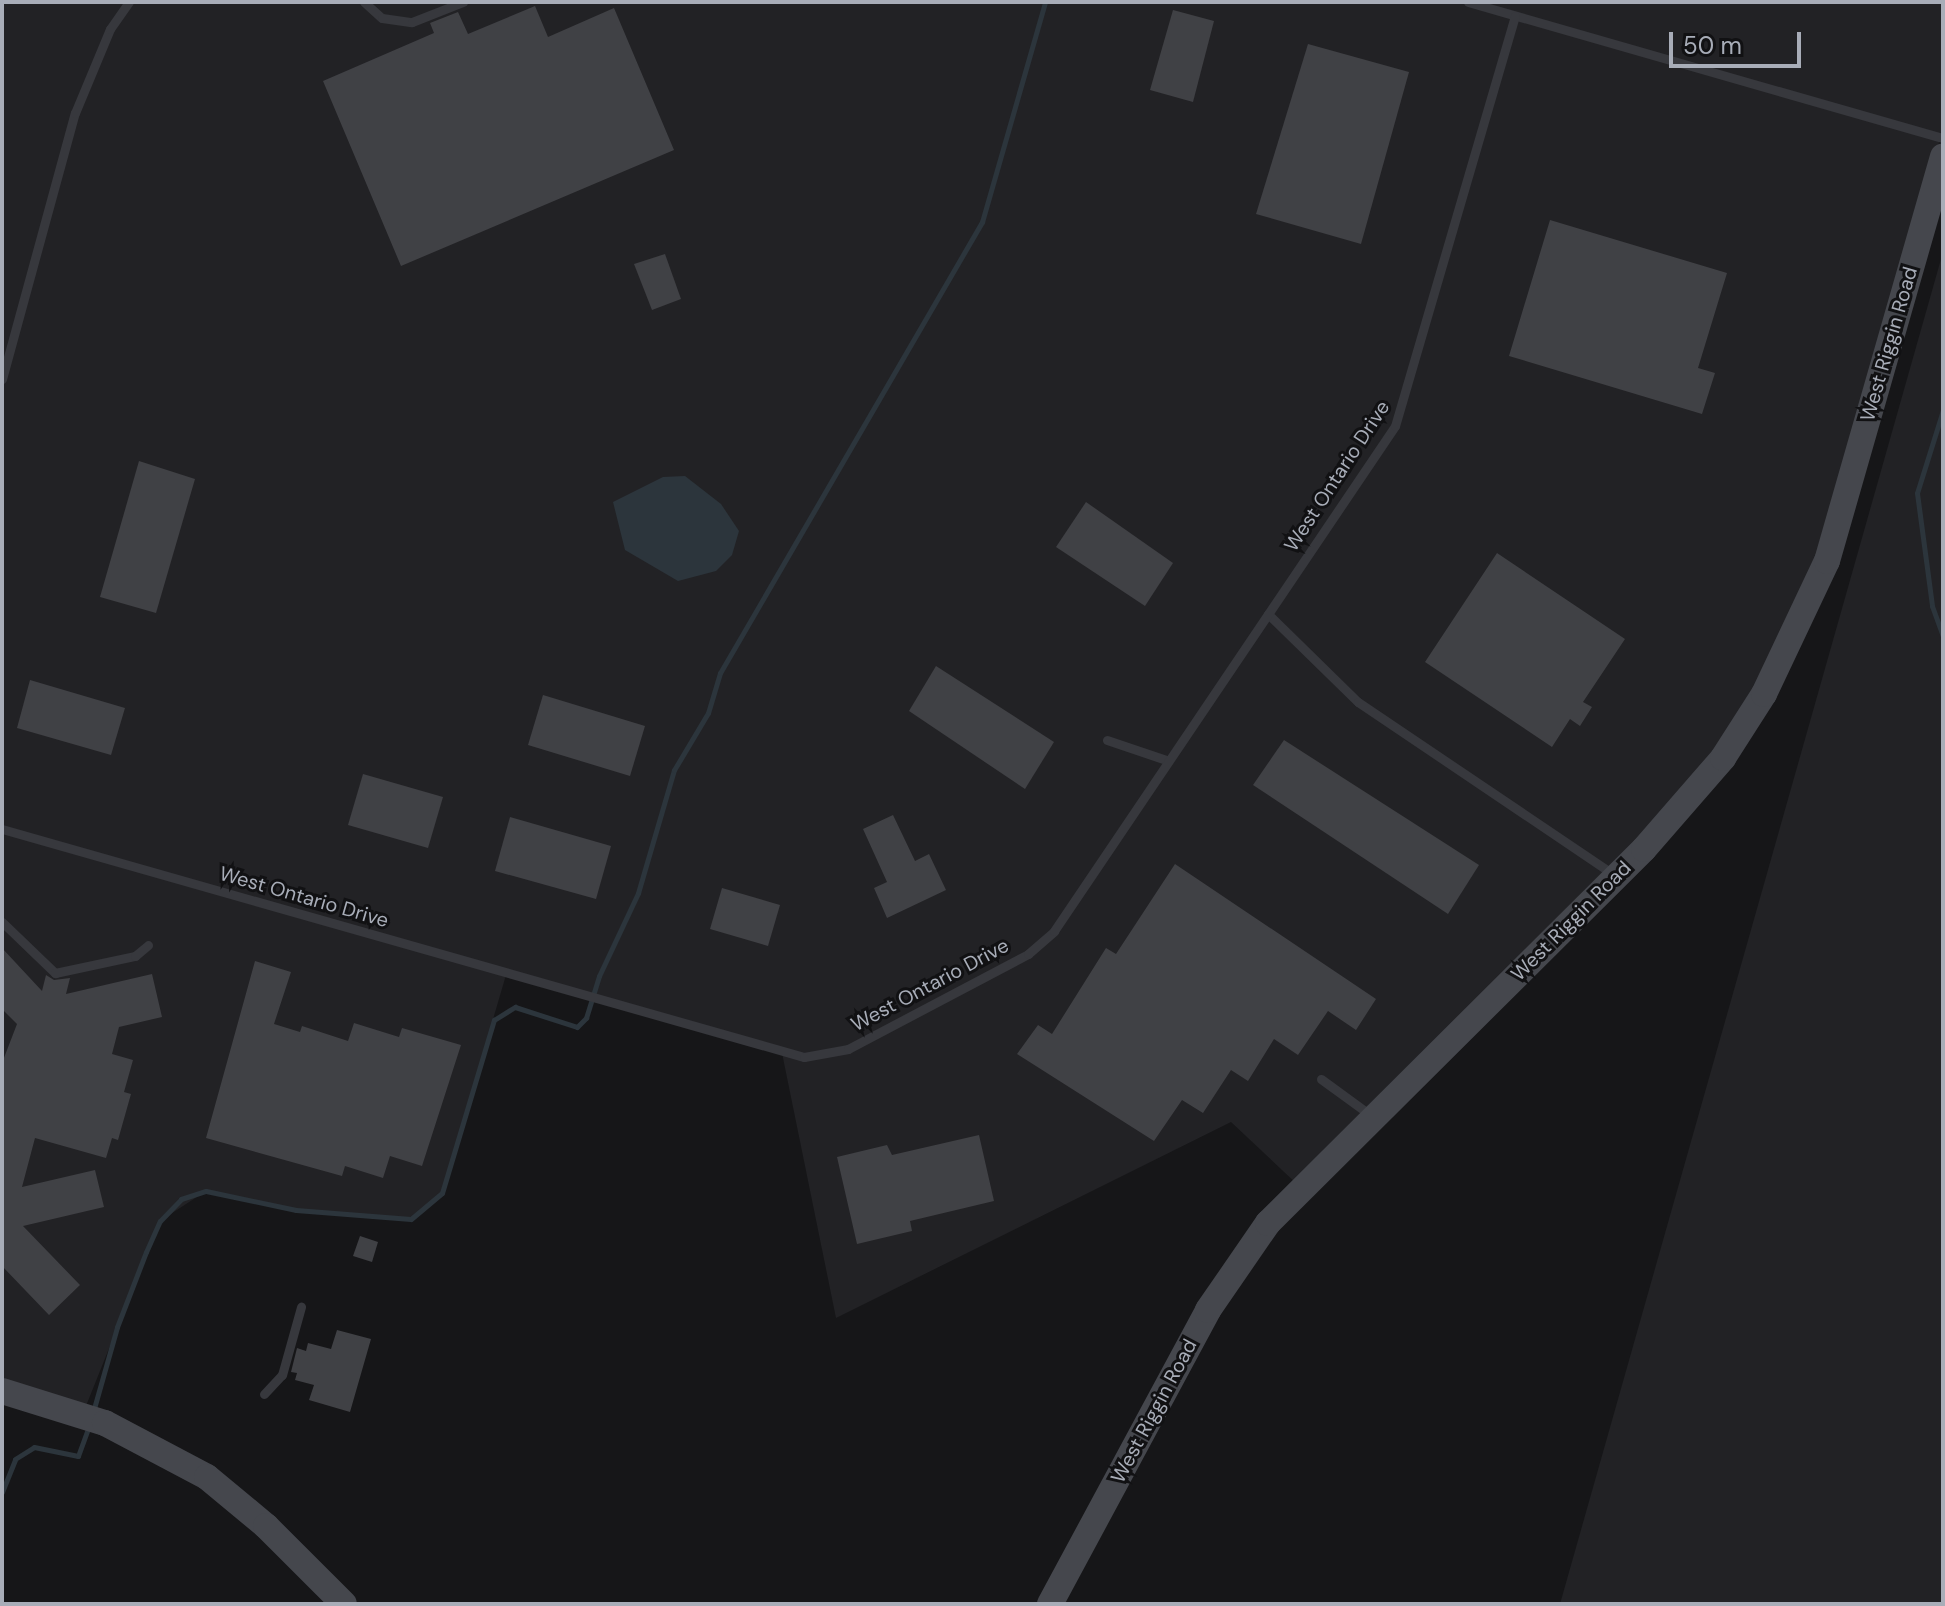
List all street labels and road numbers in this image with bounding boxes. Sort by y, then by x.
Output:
street label: West Riggin Road [1855,264,1923,424]
street label: West Ontario Drive [1279,396,1395,556]
street label: West Riggin Road [1506,856,1636,986]
street label: West Ontario Drive [217,861,391,933]
street label: West Ontario Drive [847,933,1013,1037]
street label: West Riggin Road [1106,1335,1202,1487]

